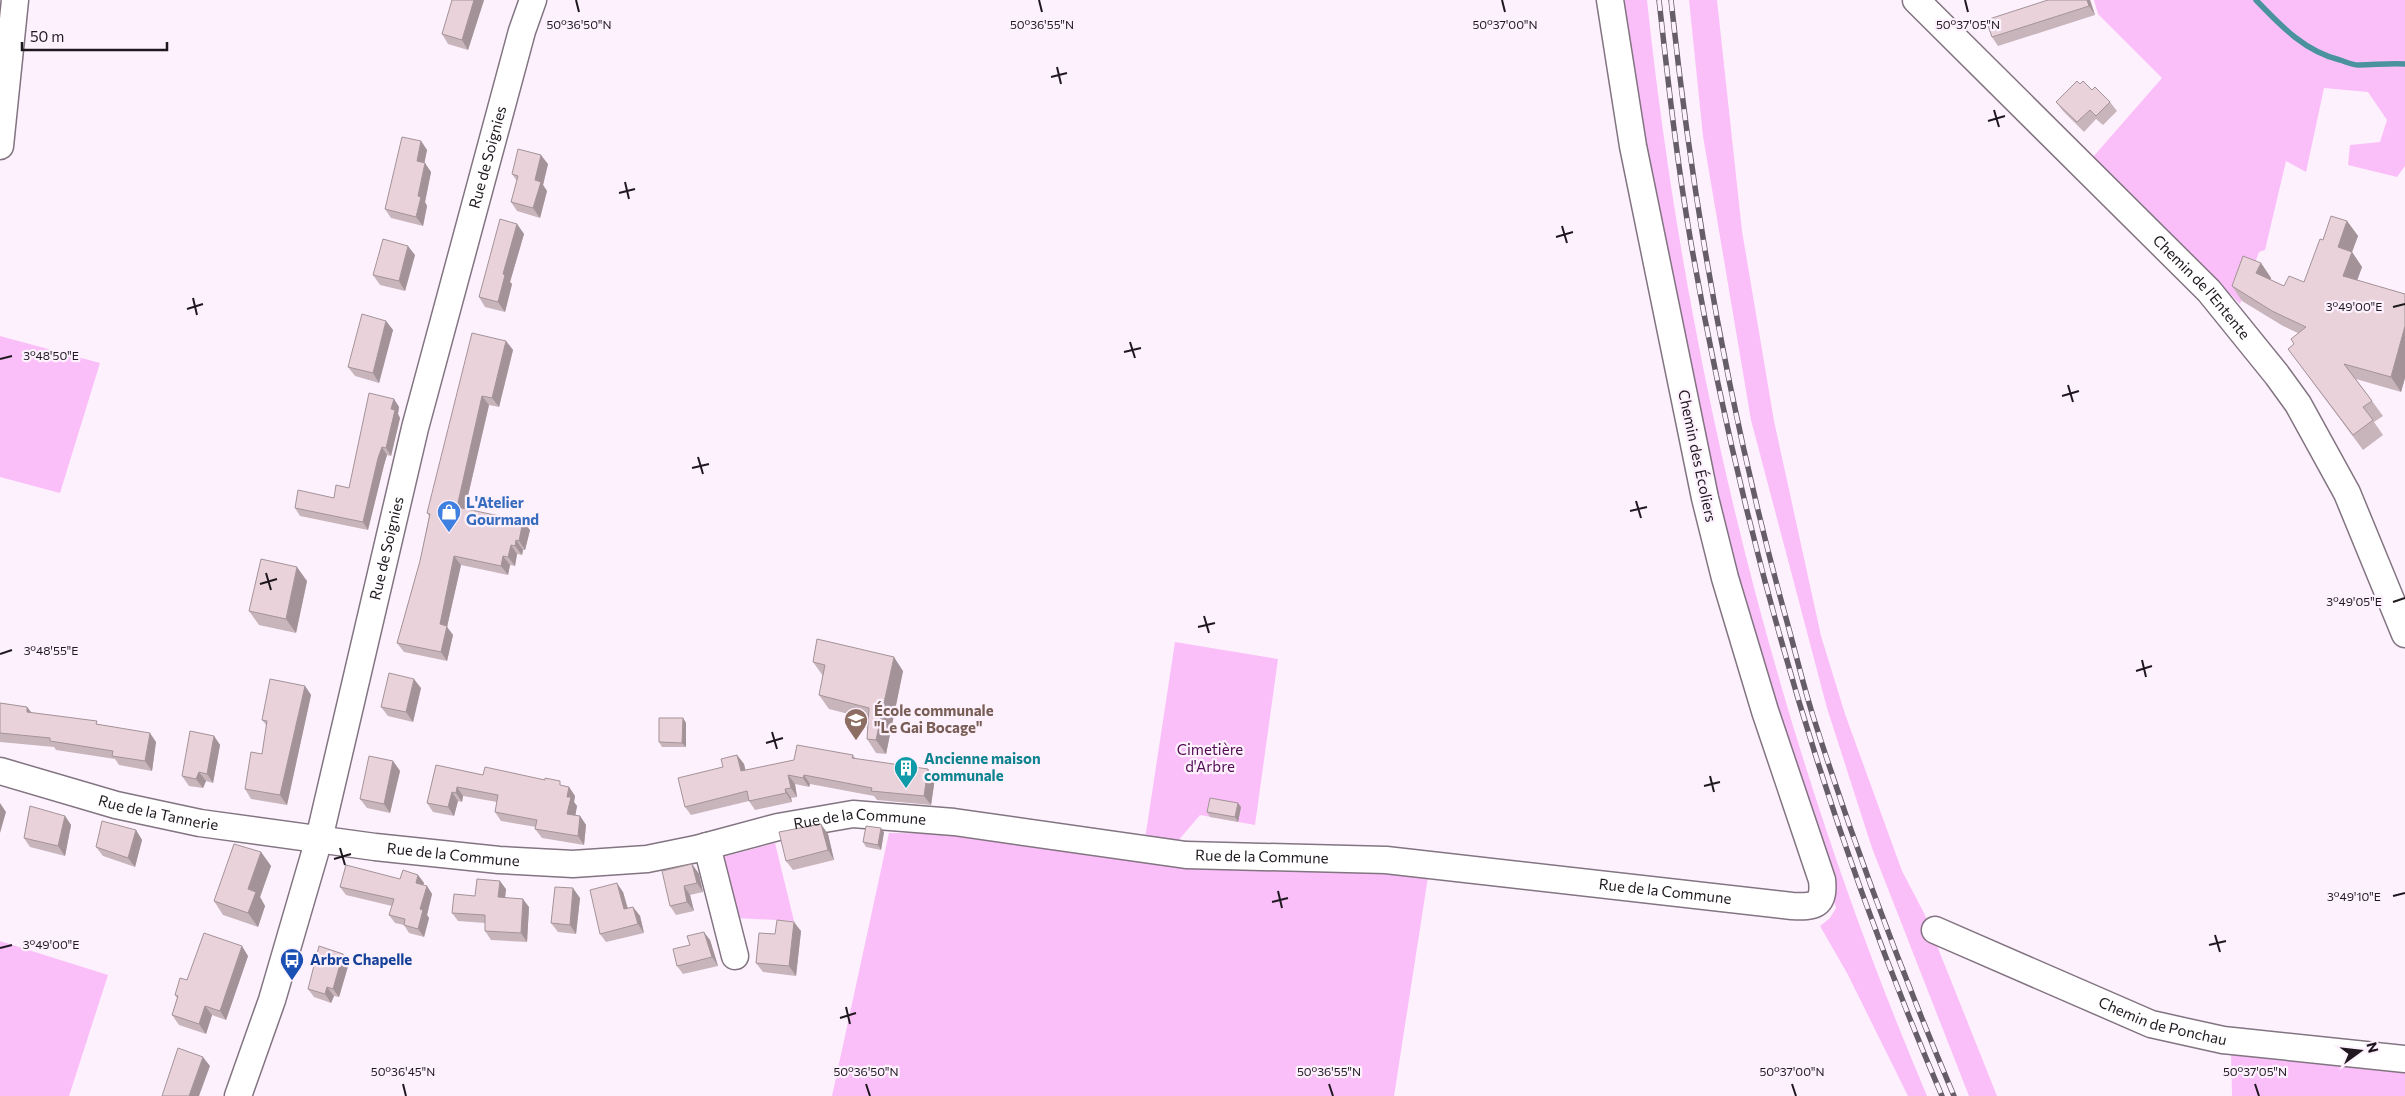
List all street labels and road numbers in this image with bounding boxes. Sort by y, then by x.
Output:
street label: Rue de Soignies [465,104,509,210]
street label: Chemin de l'Entente [2150,231,2254,343]
street label: Chemin des Écoliers [1675,388,1722,524]
street label: Rue de Soignies [365,495,407,602]
street label: Rue de la Tannerie [96,790,220,833]
street label: Rue de la Commune [792,804,927,832]
street label: Rue de la Commune [386,838,520,869]
street label: Rue de la Commune [1195,845,1329,867]
street label: Rue de la Commune [1598,874,1733,907]
street label: Chemin de Ponchau [2096,992,2229,1049]

